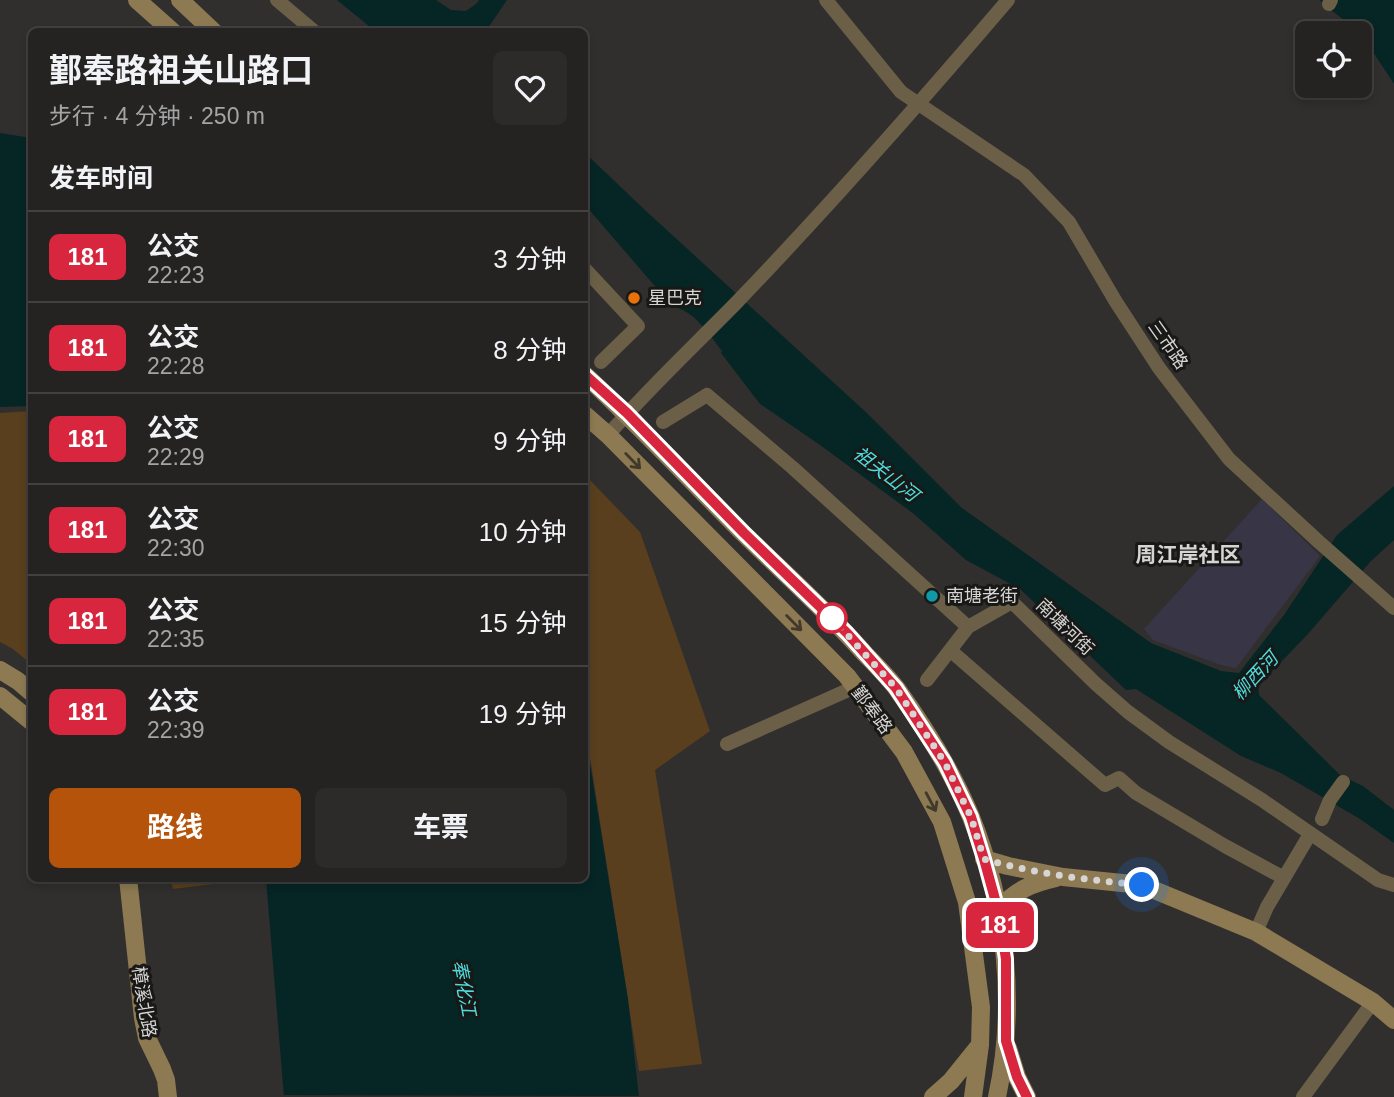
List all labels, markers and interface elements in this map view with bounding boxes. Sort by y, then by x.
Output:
map controls [1295,21,1372,98]
button: locate [1295,21,1372,98]
button: heart [493,51,567,125]
text: 鄞奉路祖关山路口 [49,52,313,89]
text: 步行 · 4 分钟 · 250 m [49,103,265,129]
text: 发车时间 [49,163,153,193]
text: 公交 [147,231,199,261]
text: 181 [67,243,108,270]
text: 3 分钟 [493,244,567,274]
text: 22:23 [147,262,205,288]
place label: 星巴克 [648,288,702,308]
marker: 星巴克 [626,290,642,306]
street label: 三市路 [1144,317,1192,373]
text: 公交 [147,322,199,352]
text: 181 [67,334,108,361]
text: 8 分钟 [493,335,567,365]
text: 22:28 [147,353,205,379]
text: 公交 [147,413,199,443]
text: 181 [67,425,108,452]
text: 9 分钟 [493,426,567,456]
water label: 祖关山河 [850,442,926,508]
text: 22:29 [147,444,205,470]
one-way arrow [625,453,642,470]
text: 公交 [147,504,199,534]
text: 181 [67,516,108,543]
text: 10 分钟 [479,517,567,547]
text: 22:30 [147,535,205,561]
district label: 周江岸社区 [1136,543,1241,566]
place label: 南塘老街 [946,586,1018,606]
marker: 南塘老街 [924,588,940,604]
text: 公交 [147,595,199,625]
street label: 南塘河街 [1032,595,1098,659]
unlabelled marker [817,603,847,633]
text: 181 [67,607,108,634]
text: 15 分钟 [479,608,567,638]
one-way arrow [785,614,802,631]
text: 22:35 [147,626,205,652]
water label: 柳西河 [1228,645,1285,704]
street label: 鄞奉路 [848,682,896,738]
text: 公交 [147,686,199,716]
text: 181 [67,698,108,725]
text: 19 分钟 [479,699,567,729]
text: 22:39 [147,717,205,743]
button: 路线 [49,788,301,868]
button: 车票 [315,788,567,868]
one-way arrow [925,791,939,812]
your location [1124,867,1159,902]
line badge: 181 [960,902,1040,948]
text: 181 [980,911,1020,938]
water label: 奉化江 [448,958,480,1020]
street label: 樟溪北路 [128,965,160,1039]

